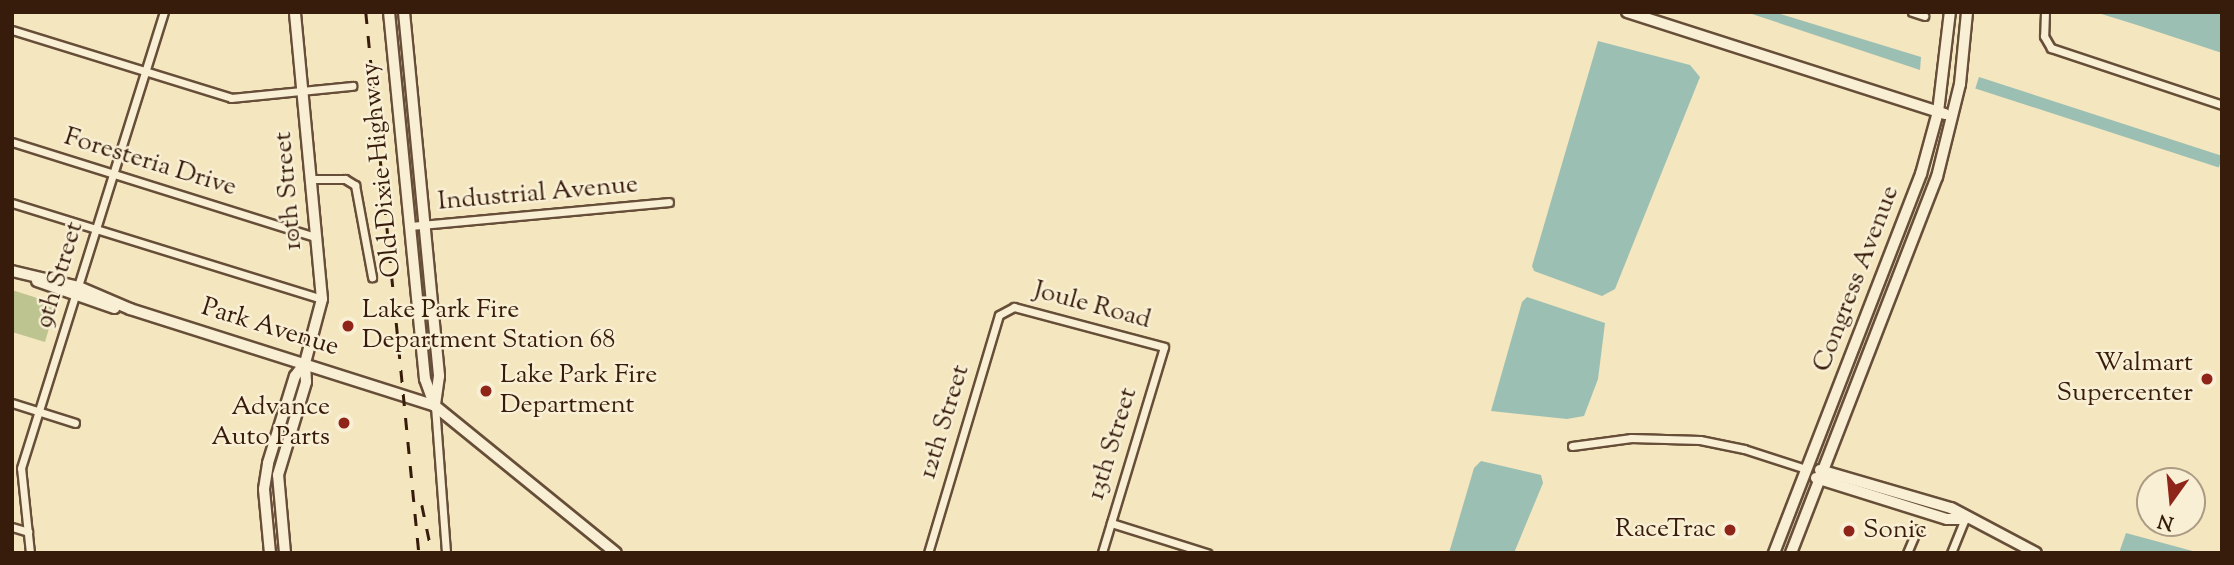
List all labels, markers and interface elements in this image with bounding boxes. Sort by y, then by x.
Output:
street label: Old Dixie Highway [355,61,409,279]
street label: Foresteria Drive [60,122,240,204]
street label: 10th Street [268,130,310,252]
street label: Industrial Avenue [437,170,639,218]
street label: Congress Avenue [1807,181,1907,377]
street label: 9th Street [29,218,91,332]
street label: Joule Road [1030,275,1154,337]
street label: Park Avenue [197,292,343,364]
place label: Lake Park Fire Department Station 68 [362,295,615,356]
marker: Lake Park Fire Department Station 68 [340,318,356,334]
place label: Walmart Supercenter [2057,348,2193,410]
place label: Lake Park Fire Department [500,360,657,422]
street label: 12th Street [913,361,977,483]
marker: Walmart Supercenter [2199,371,2215,387]
marker: Lake Park Fire Department [478,383,494,399]
street label: 13th Street [1081,384,1145,504]
place label: Advance Auto Parts [211,392,330,453]
marker: Advance Auto Parts [336,415,352,431]
north arrow [2136,467,2206,537]
text: N [2155,506,2177,536]
place label: RaceTrac [1615,514,1716,546]
place label: Sonic [1863,515,1927,547]
marker: RaceTrac [1722,522,1738,538]
marker: Sonic [1841,523,1857,539]

